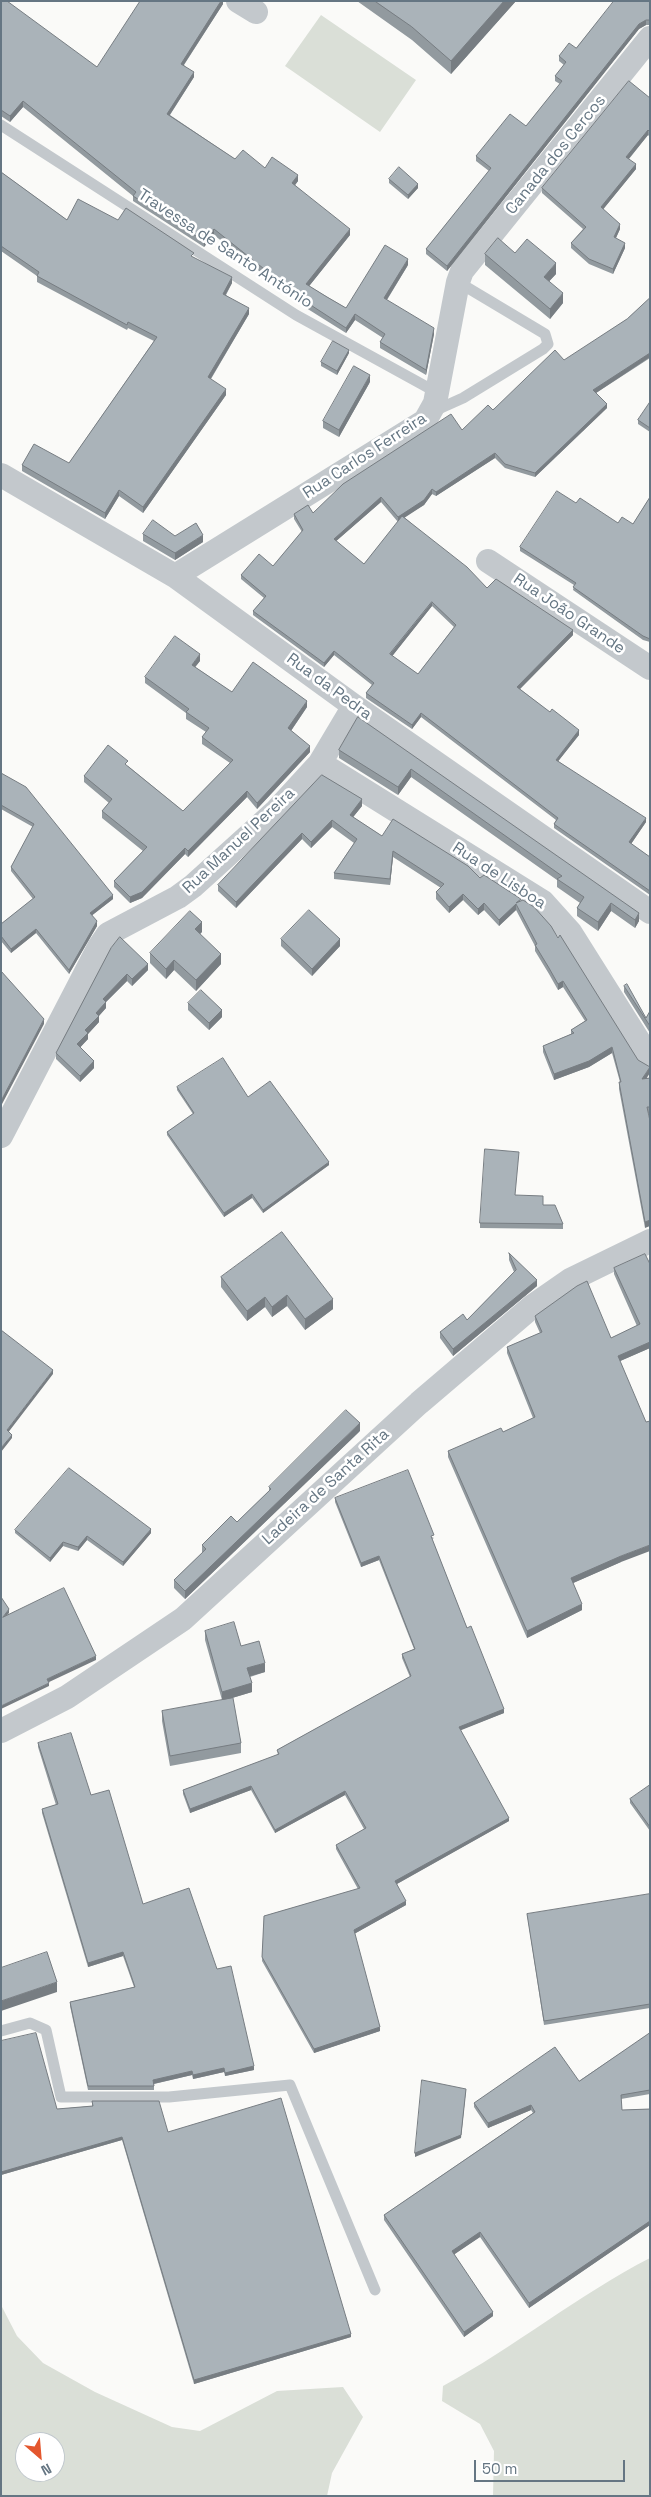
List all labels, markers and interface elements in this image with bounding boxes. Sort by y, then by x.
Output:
street label: Canada dos Cercos [502,91,610,219]
street label: Travessa de Santo António [134,185,316,313]
street label: Rua Carlos Ferreira [300,409,430,503]
street label: Rua João Grande [510,570,628,658]
street label: Rua da Pedra [283,650,375,724]
street label: Rua Manuel Pereira [179,784,299,898]
street label: Rua de Lisboa [449,839,549,913]
street label: Ladeira de Santa Rita [259,1425,393,1549]
north arrow [15,2432,65,2482]
scale bar [476,2450,627,2482]
text: N [38,2459,55,2480]
text: 50 m [482,2459,517,2478]

